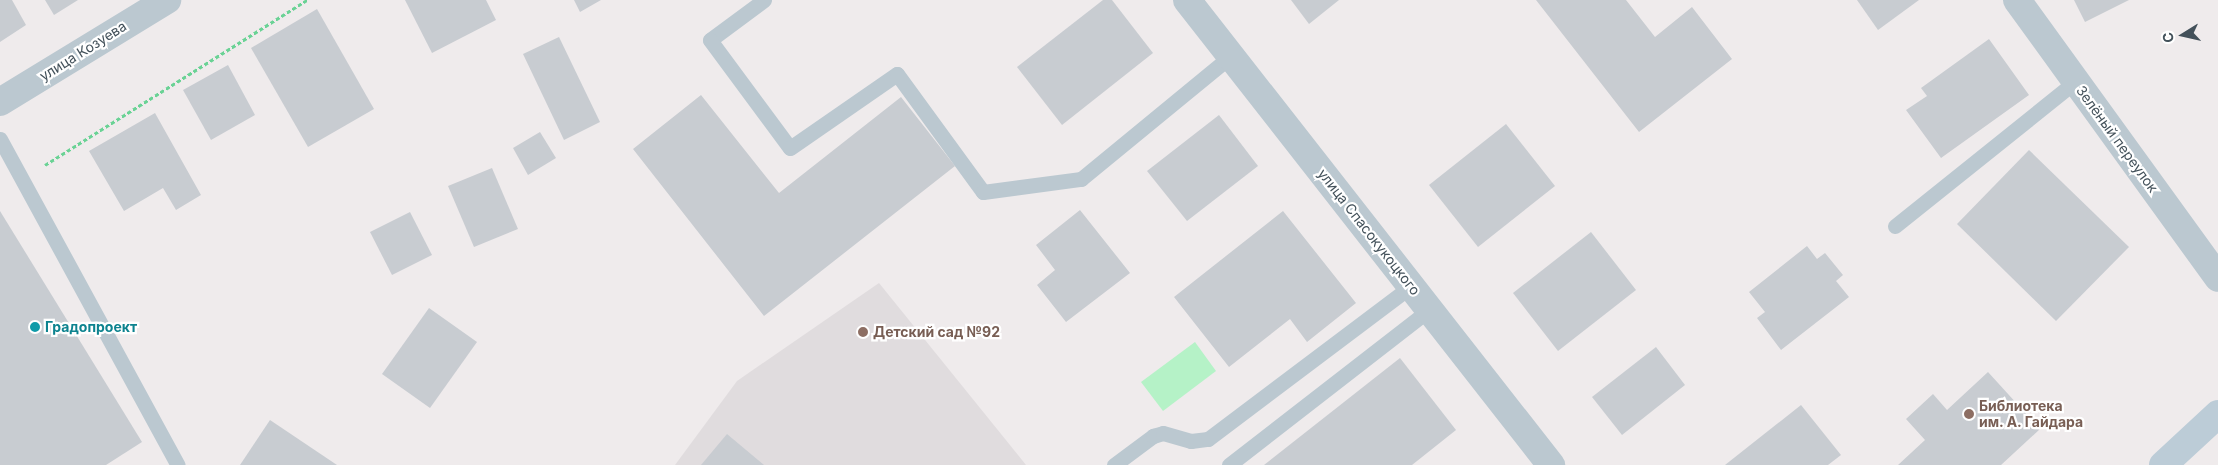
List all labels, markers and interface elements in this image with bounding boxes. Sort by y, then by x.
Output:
north arrow [2158,10,2208,60]
street label: улица Козуева [36,18,130,84]
text: С [2158,31,2177,44]
street label: Зелёный переулок [2073,82,2161,196]
street label: улица Спасокукоцкого [1314,165,1424,299]
place label: Градопроект [45,319,137,335]
marker: Градопроект [29,321,41,333]
place label: Детский сад №92 [873,324,1000,340]
marker: Детский сад №92 [857,326,869,338]
place label: Библиотека им. А. Гайдара [1979,398,2084,431]
marker: Библиотека им. А. Гайдара [1963,408,1975,420]

